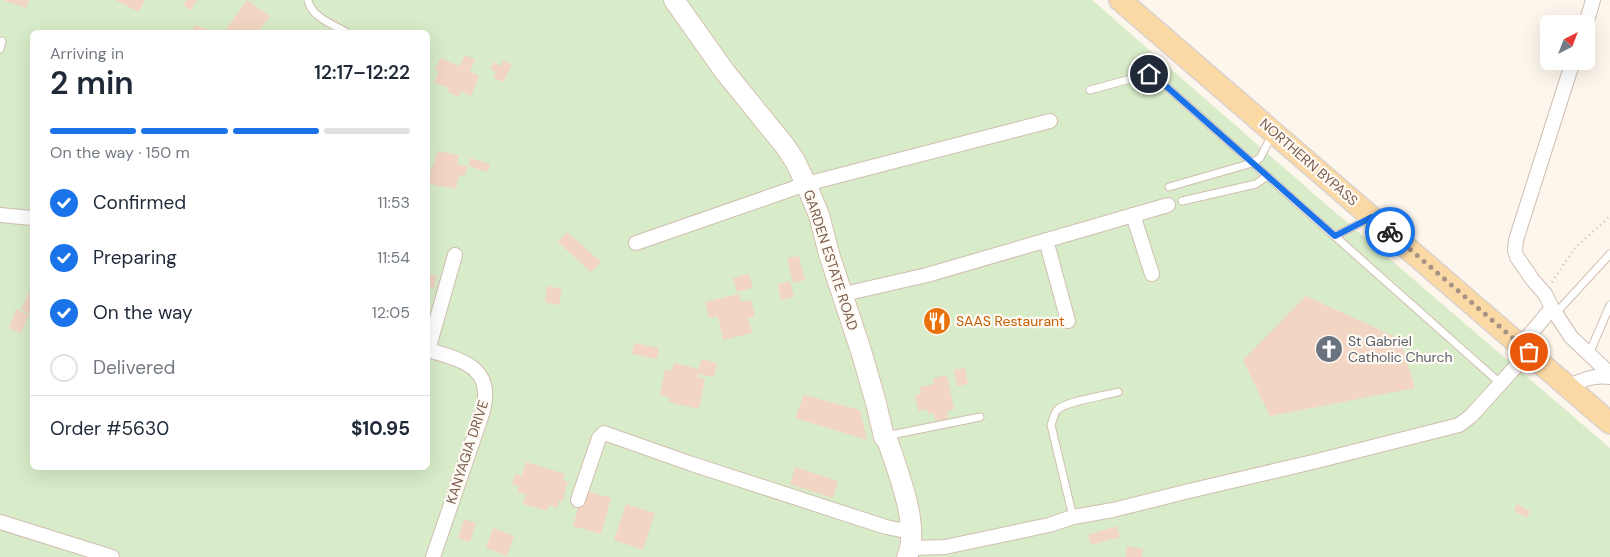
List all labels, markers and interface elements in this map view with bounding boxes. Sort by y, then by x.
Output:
north arrow [1540,15,1595,70]
map controls [1540,15,1595,70]
text: Arriving in [50,43,124,64]
pin [1128,53,1170,95]
text: 12:17–12:22 [314,60,410,85]
icon: home [1135,60,1163,88]
text: 2 min [50,62,134,104]
street label: NORTHERN BYPASS [1256,114,1362,210]
text: On the way · 150 m [50,142,190,163]
street label: GARDEN ESTATE ROAD [800,187,862,333]
icon: check [50,189,78,217]
text: Confirmed [93,190,186,215]
text: 11:53 [378,192,410,213]
courier [1365,207,1415,257]
icon: bike [1376,218,1404,246]
icon: check [50,244,78,272]
text: Preparing [93,245,177,270]
text: 11:54 [377,247,410,268]
icon: check [50,299,78,327]
text: On the way [93,300,193,325]
text: 12:05 [372,302,410,323]
restaurant icon: SAAS Restaurant [922,306,952,336]
place label: SAAS Restaurant [956,312,1065,330]
pin [1508,331,1550,373]
place label: St Gabriel Catholic Church [1348,332,1453,366]
church icon: St Gabriel Catholic Church [1314,334,1344,364]
icon: bag [1515,338,1543,366]
text: Delivered [93,355,175,380]
street label: KANYAGIA DRIVE [442,398,492,506]
text: Order #5630 [50,416,169,441]
text: $10.95 [351,416,410,441]

